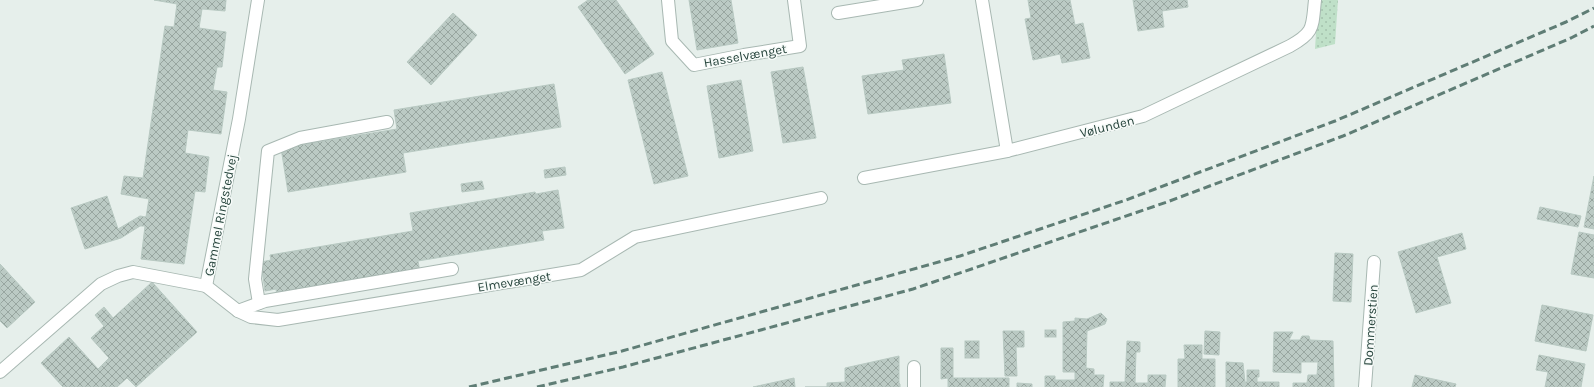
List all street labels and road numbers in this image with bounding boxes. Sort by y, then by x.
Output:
street label: Hasselvænget [702,41,788,70]
street label: Vølunden [1078,112,1136,140]
street label: Gammel Ringstedvej [201,153,240,277]
street label: Elmevænget [476,268,552,295]
street label: Dommerstien [1360,284,1381,366]

